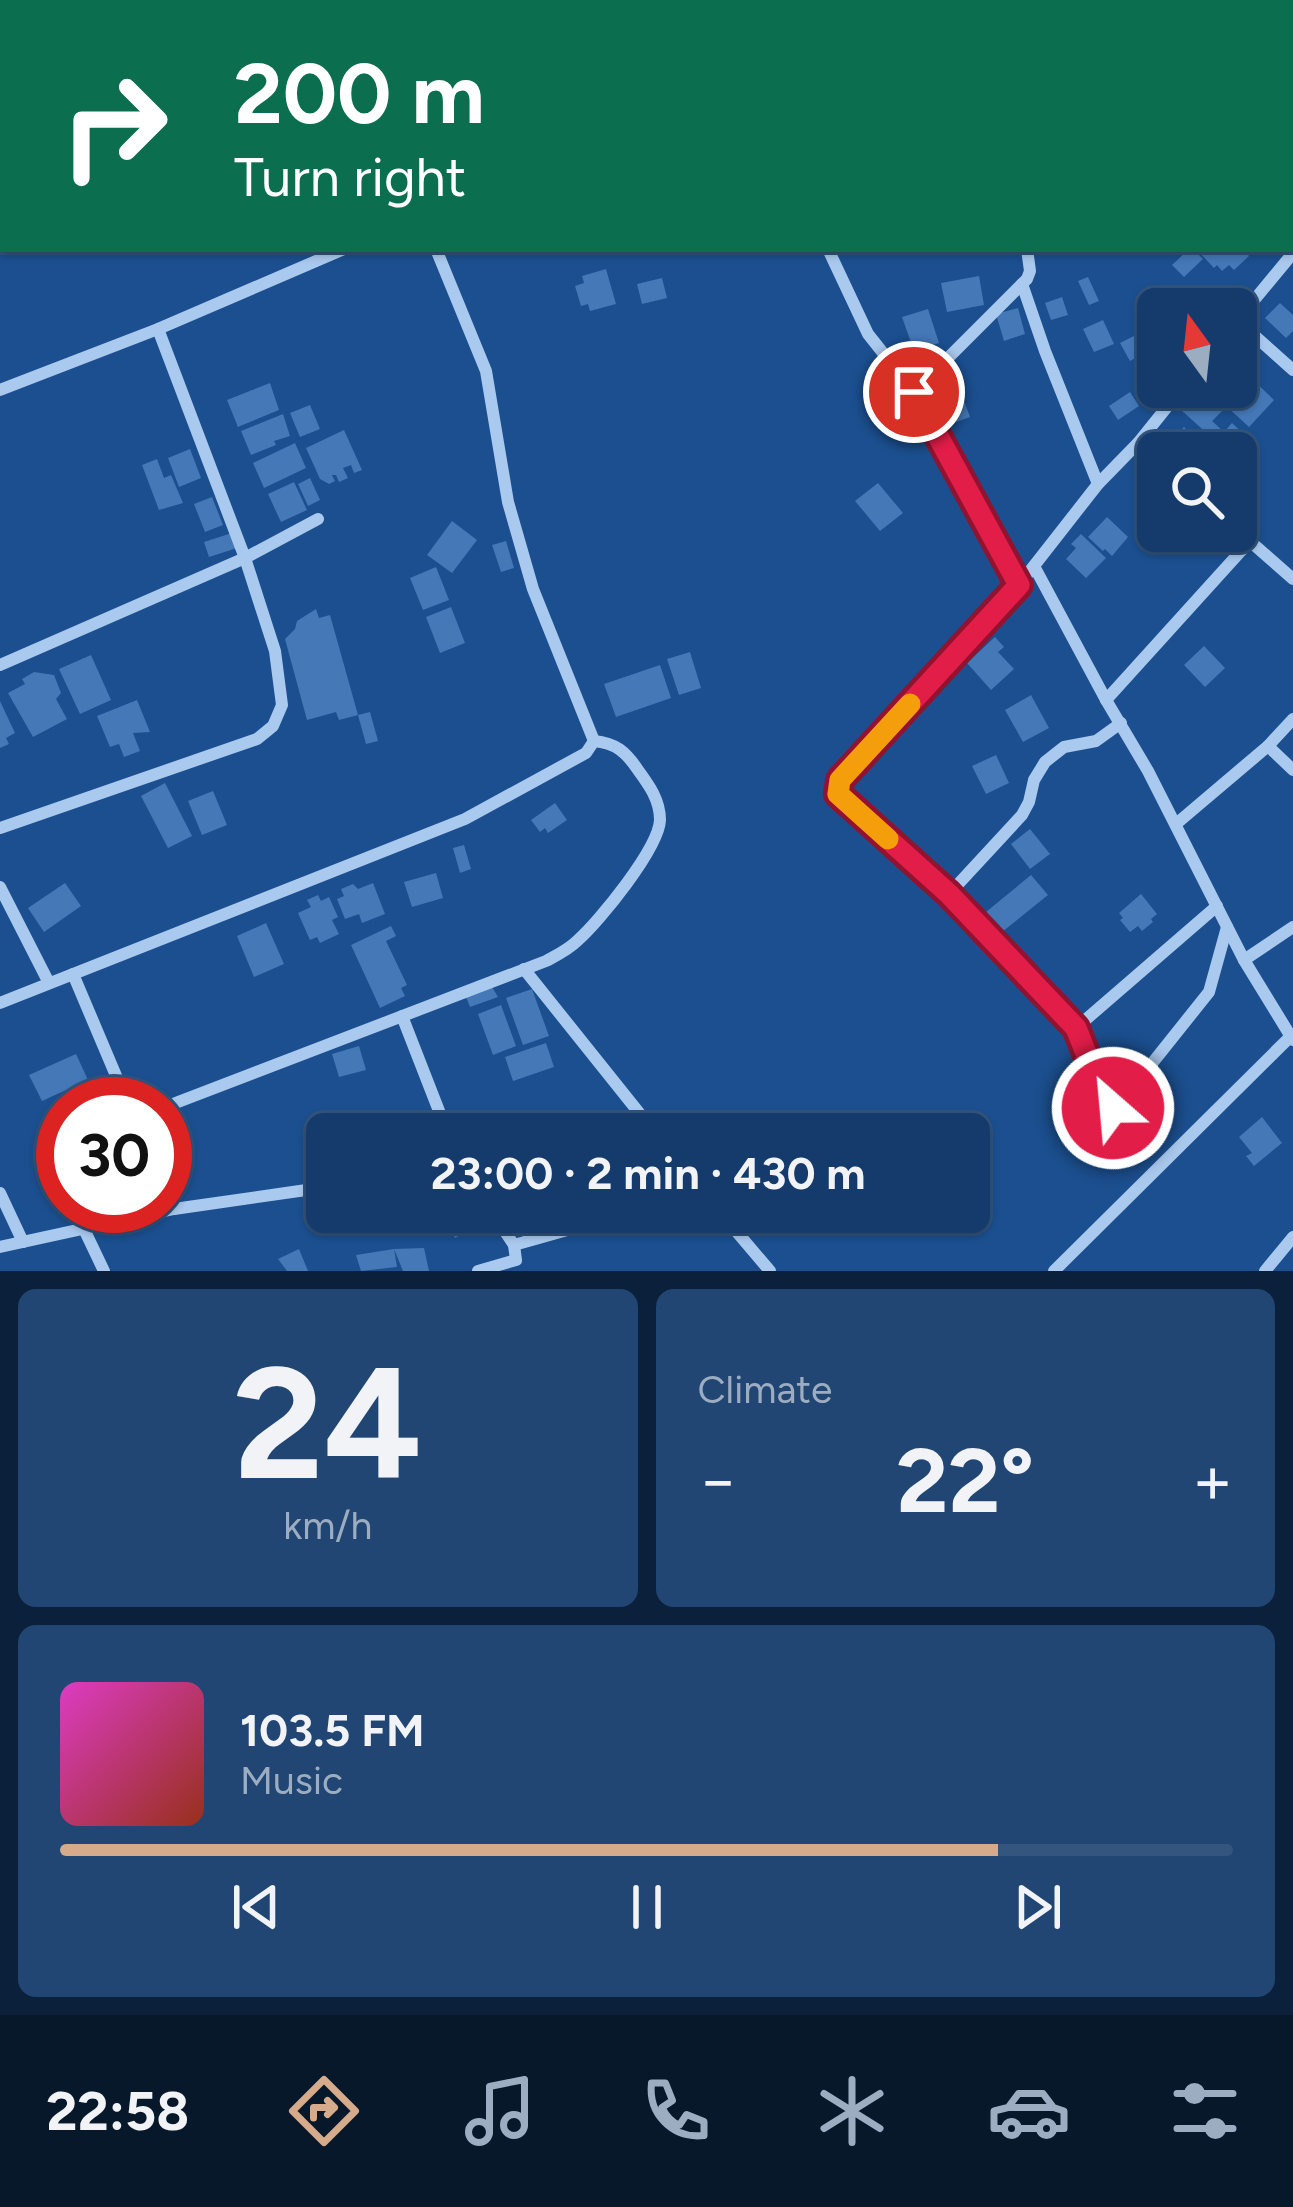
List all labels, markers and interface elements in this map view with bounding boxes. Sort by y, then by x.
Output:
text: 200 m [234,43,485,144]
icon: right [36,48,192,204]
text: Turn right [234,145,466,210]
north arrow [1137,288,1257,408]
map controls [1137,288,1257,552]
pin [863,341,965,443]
icon: arrive [881,359,947,425]
button: search [1137,432,1257,552]
position arrow [1050,1045,1176,1171]
speed limit sign: 30 [36,1077,192,1233]
text: 23:00 · 2 min · 430 m [430,1146,866,1200]
text: 24 [233,1330,422,1517]
text: Climate [698,1366,832,1413]
text: 22° [896,1426,1034,1535]
text: − [698,1440,739,1520]
text: + [1192,1440,1233,1520]
text: km/h [283,1502,372,1549]
text: 103.5 FM [240,1703,425,1757]
text: Music [240,1757,343,1804]
icon: previous [223,1874,289,1940]
icon: pause [614,1874,680,1940]
icon: next [1005,1874,1071,1940]
icon: directions [282,2069,366,2153]
icon: music [458,2069,542,2153]
icon: phone [634,2069,718,2153]
icon: climate [810,2069,894,2153]
icon: car [987,2069,1071,2153]
icon: filters [1163,2069,1247,2153]
text: 22:58 [46,2079,189,2144]

